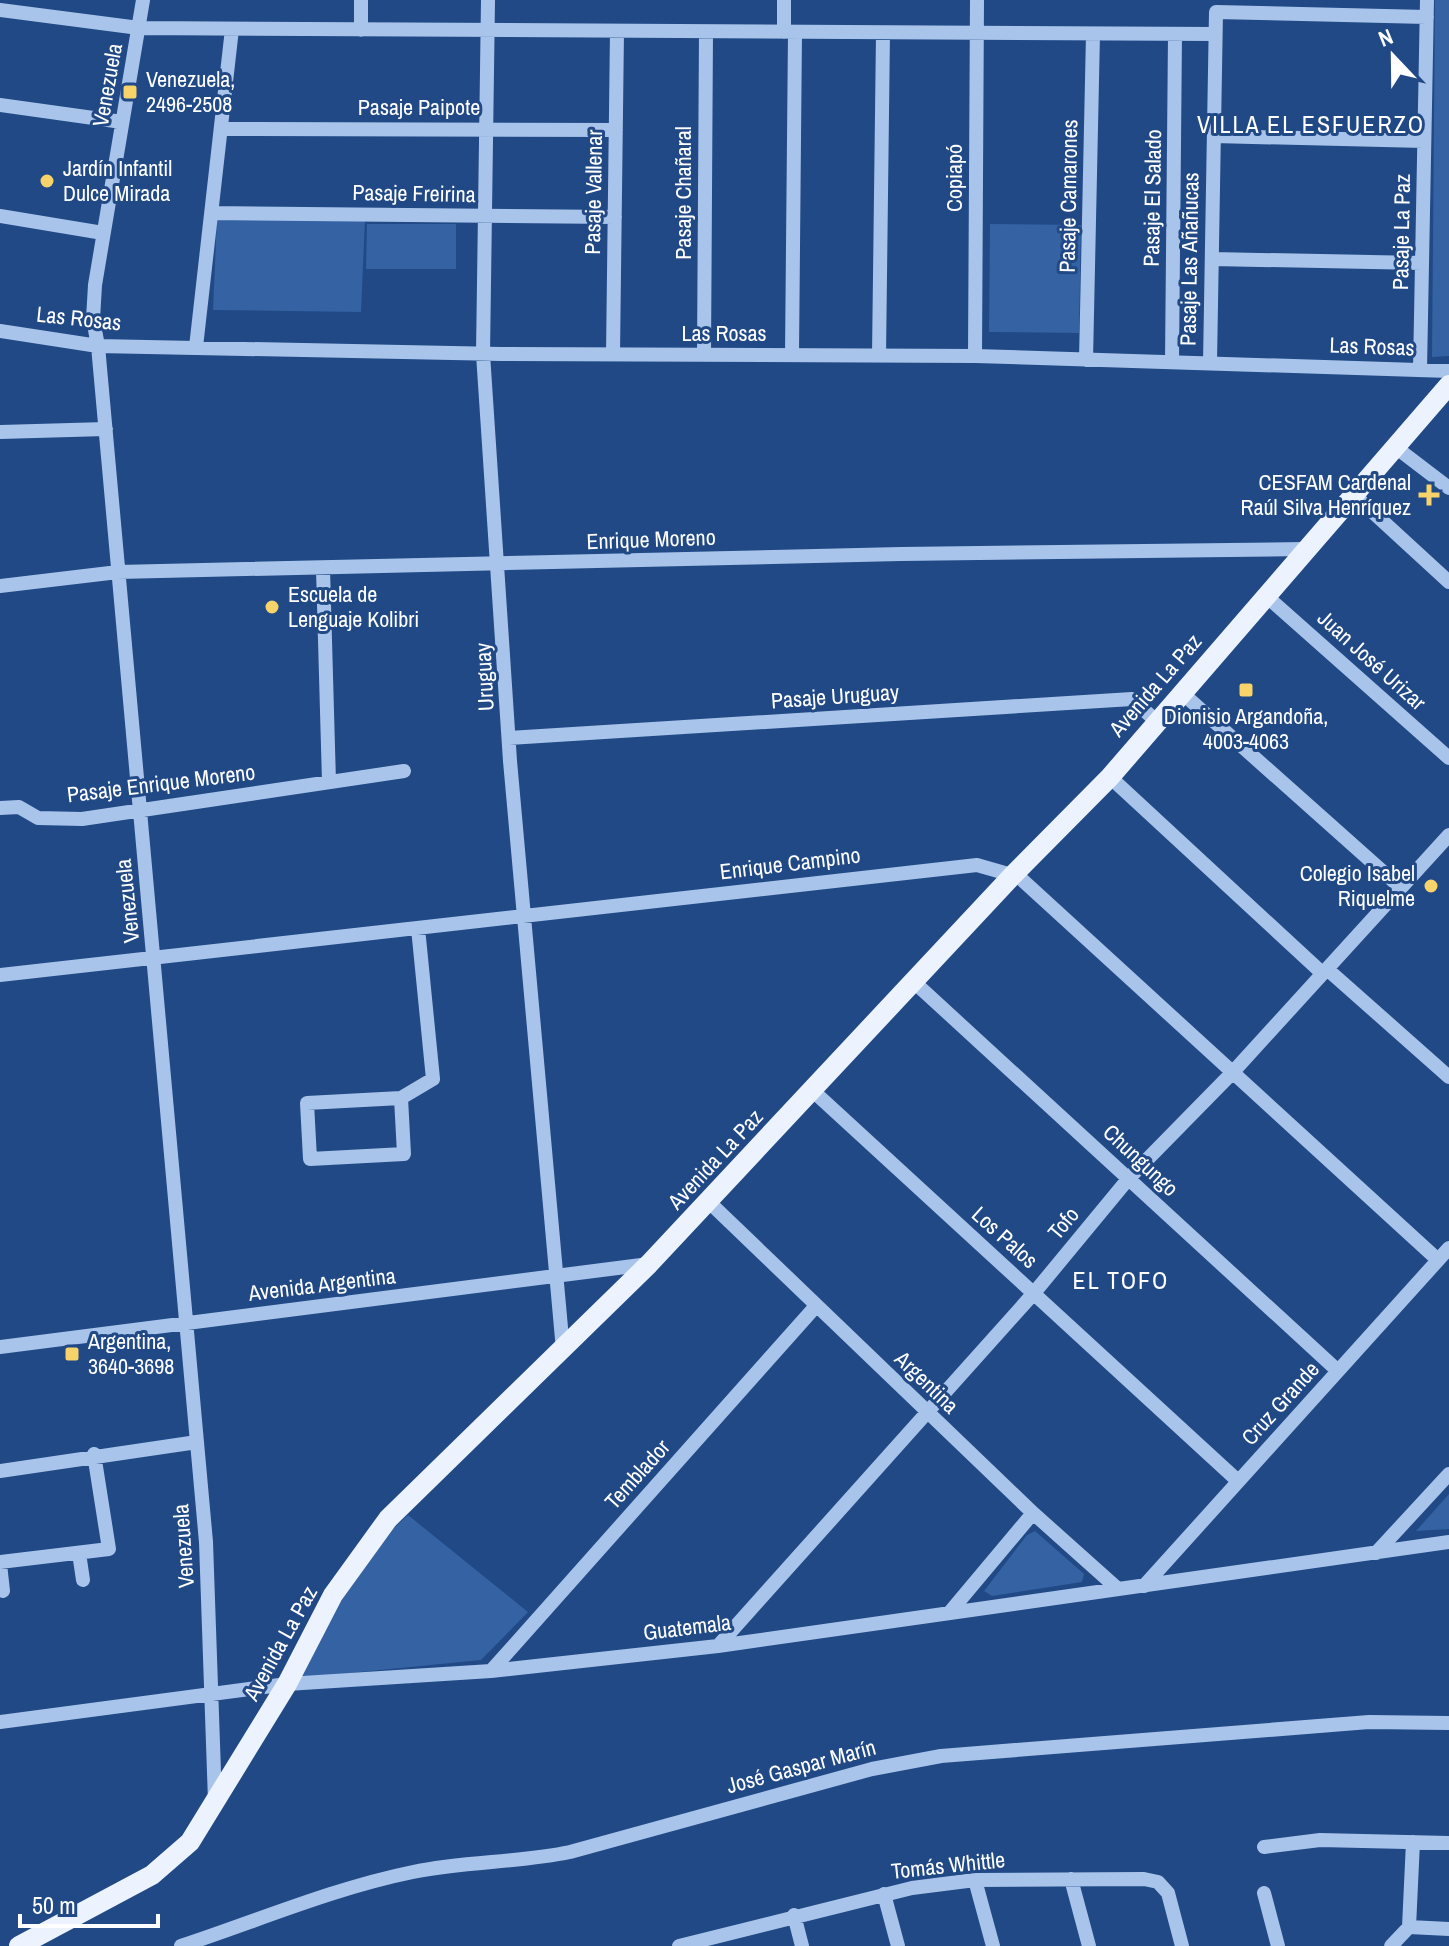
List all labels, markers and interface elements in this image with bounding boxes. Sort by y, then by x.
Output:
north arrow [1353,16,1433,96]
text: N [1374,21,1397,54]
street label: Venezuela [85,41,129,129]
place label: Venezuela, 2496-2508 [146,64,235,119]
marker: Venezuela, 2496-2508 [121,83,139,101]
street label: Pasaje Paipote [358,92,480,122]
district label: VILLA EL ESFUERZO [1197,108,1425,140]
street label: Pasaje Camarones [1052,119,1084,273]
street label: Pasaje Chañaral [668,126,698,260]
street label: Pasaje Vallenar [577,129,609,255]
street label: Pasaje El Salado [1136,129,1168,267]
street label: Copiapó [939,144,969,212]
place label: Jardín Infantil Dulce Mirada [63,153,172,208]
marker: Jardín Infantil Dulce Mirada [38,172,56,190]
street label: Pasaje Las Añañucas [1172,172,1206,346]
street label: Pasaje La Paz [1385,174,1417,290]
street label: Pasaje Freirina [352,177,476,209]
street label: Las Rosas [35,299,123,337]
street label: Las Rosas [681,318,767,348]
street label: Las Rosas [1329,330,1415,362]
place label: CESFAM Cardenal Raúl Silva Henríquez [1241,467,1411,522]
marker: CESFAM Cardenal Raúl Silva Henríquez [1418,484,1440,506]
street label: Enrique Moreno [586,522,716,556]
place label: Escuela de Lenguaje Kolibri [288,579,419,634]
marker: Escuela de Lenguaje Kolibri [263,598,281,616]
street label: Juan José Urizar [1311,603,1433,717]
street label: Avenida La Paz [1101,627,1208,744]
street label: Uruguay [467,642,501,712]
street label: Pasaje Uruguay [770,677,900,715]
marker: Dionisio Argandoña, 4003-4063 [1237,681,1255,699]
place label: Dionisio Argandoña, 4003-4063 [1164,701,1328,756]
street label: Pasaje Enrique Moreno [65,757,257,809]
street label: Enrique Campino [718,839,862,887]
street label: Venezuela [108,858,146,944]
place label: Colegio Isabel Riquelme [1300,858,1415,913]
marker: Colegio Isabel Riquelme [1422,877,1440,895]
street label: Avenida La Paz [660,1102,769,1216]
street label: Chungungo [1097,1117,1185,1203]
street label: Los Palos [966,1199,1044,1275]
street label: Tofo [1041,1200,1085,1246]
street label: Avenida Argentina [246,1260,397,1308]
district label: EL TOFO [1073,1264,1169,1296]
place label: Argentina, 3640-3698 [87,1326,174,1381]
street label: Argentina [888,1343,966,1420]
marker: Argentina, 3640-3698 [63,1345,81,1363]
street label: Cruz Grande [1234,1355,1326,1451]
street label: Temblador [598,1433,676,1515]
street label: Venezuela [165,1503,201,1589]
street label: Avenida La Paz [236,1580,324,1707]
street label: Guatemala [641,1607,733,1647]
street label: José Gaspar Marín [723,1732,879,1800]
street label: Tomás Whittle [890,1844,1006,1886]
scale bar [20,1878,158,1928]
text: 50 m [32,1889,76,1921]

